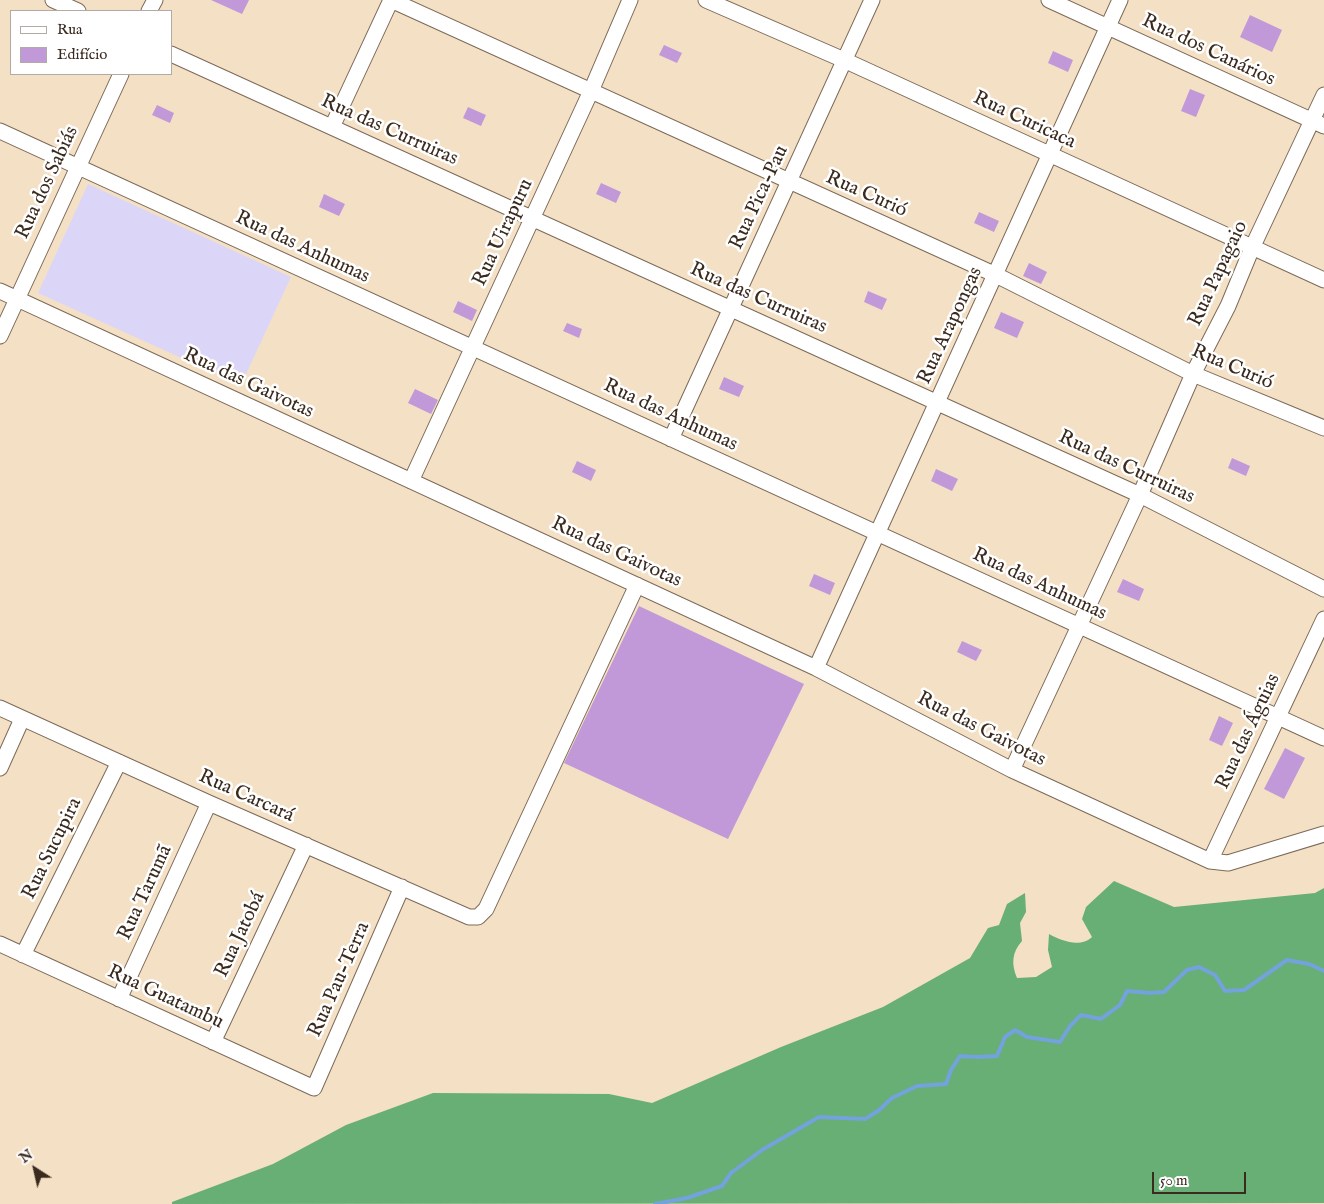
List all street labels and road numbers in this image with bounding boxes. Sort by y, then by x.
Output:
street label: Rua dos Canários [1138,10,1278,92]
street label: Rua Curicaca [969,87,1079,155]
street label: Rua das Curruiras [317,90,461,172]
street label: Rua dos Sabiás [11,123,85,243]
street label: Rua Pica-Pau [725,142,795,254]
street label: Rua Curió [822,166,910,224]
street label: Rua Uirapuru [469,176,539,290]
street label: Rua das Anhumas [231,206,373,290]
street label: Rua Papagaio [1184,217,1254,331]
street label: Rua das Curruiras [686,258,830,340]
street label: Rua Arapongas [913,264,989,388]
street label: Rua Curió [1187,340,1277,396]
street label: Rua das Gaivotas [179,343,317,425]
street label: Rua das Anhumas [599,374,741,458]
street label: Rua das Curruiras [1054,426,1198,510]
street label: Rua das Gaivotas [547,512,685,594]
street label: Rua das Anhumas [968,543,1110,627]
street label: Rua das Águias [1212,670,1286,794]
street label: Rua das Gaivotas [913,687,1049,773]
street label: Rua Carcará [195,765,297,829]
street label: Rua Sucupira [18,794,88,904]
street label: Rua Tarumã [114,842,178,944]
street label: Rua Jatobá [211,888,271,982]
street label: Rua Pau-Terra [304,919,376,1041]
street label: Rua Guatambu [103,961,227,1035]

